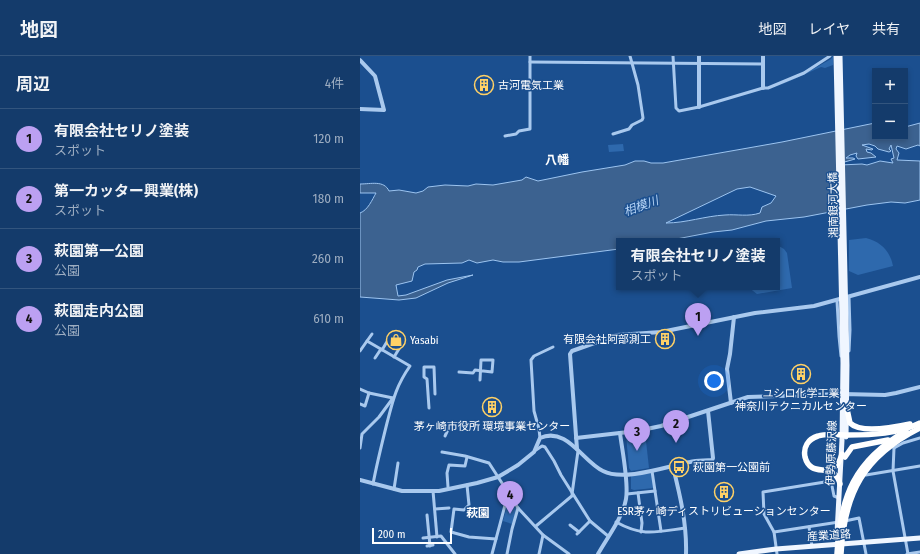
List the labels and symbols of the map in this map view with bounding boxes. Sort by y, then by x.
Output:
building icon: 古河電気工業 [473,74,495,96]
place label: 古河電気工業 [498,79,564,92]
district label: 八幡 [545,153,569,167]
street label: 湘南銀河大橋 [826,172,841,238]
water label: 相模川 [622,193,662,219]
pin: 1 [685,303,711,336]
building icon: 有限会社阿部測工 [654,328,676,350]
shop icon: Yasabi [385,329,407,351]
place label: 有限会社阿部測工 [563,333,651,346]
place label: Yasabi [410,334,439,347]
building icon: ユシロ化学工業 神奈川テクニカルセンター [790,363,812,385]
your location [704,371,724,391]
place label: ユシロ化学工業 神奈川テクニカルセンター [735,387,867,413]
building icon: 茅ヶ崎市役所 環境事業センター [481,396,503,418]
pin: 2 [663,410,689,443]
pin: 3 [624,418,650,451]
place label: 茅ヶ崎市役所 環境事業センター [414,420,570,433]
street label: 伊勢原藤沢線 [824,420,839,486]
bus stop icon: 萩園第一公園前 [668,456,690,478]
place label: 萩園第一公園前 [693,461,770,474]
pin: 4 [497,481,523,514]
building icon: ESR茅ヶ崎ディストリビューションセンター [713,481,735,503]
place label: ESR茅ヶ崎ディストリビューションセンター [617,505,831,518]
district label: 萩園 [466,506,490,520]
scale bar [372,526,452,545]
street label: 産業道路 [807,527,851,544]

